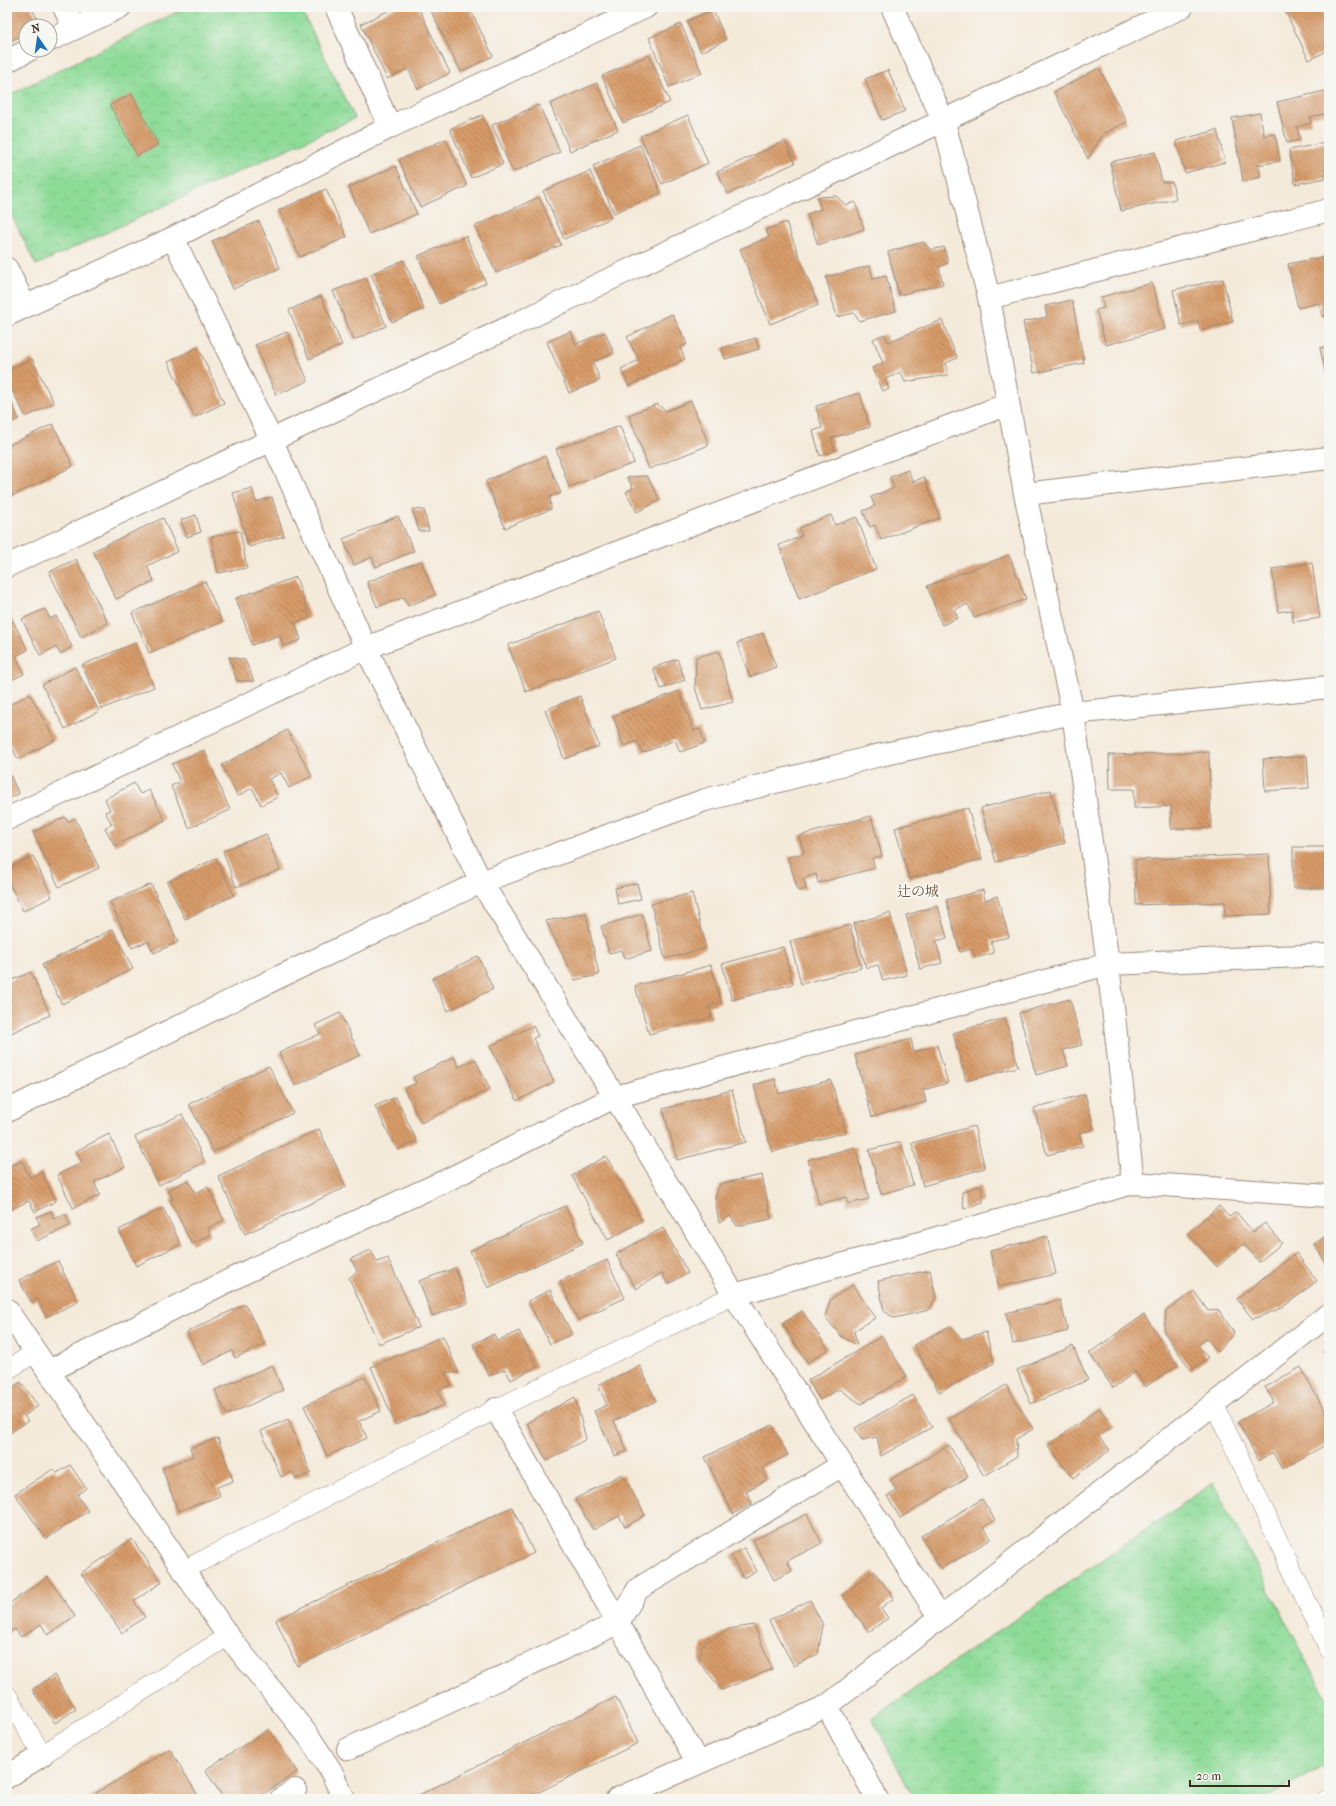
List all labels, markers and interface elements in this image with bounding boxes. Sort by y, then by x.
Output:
north arrow [18,18,58,58]
text: N [30,21,42,36]
district label: 辻の城 [897,883,939,900]
scale bar [1190,1762,1289,1788]
text: 20 m [1196,1769,1221,1783]

